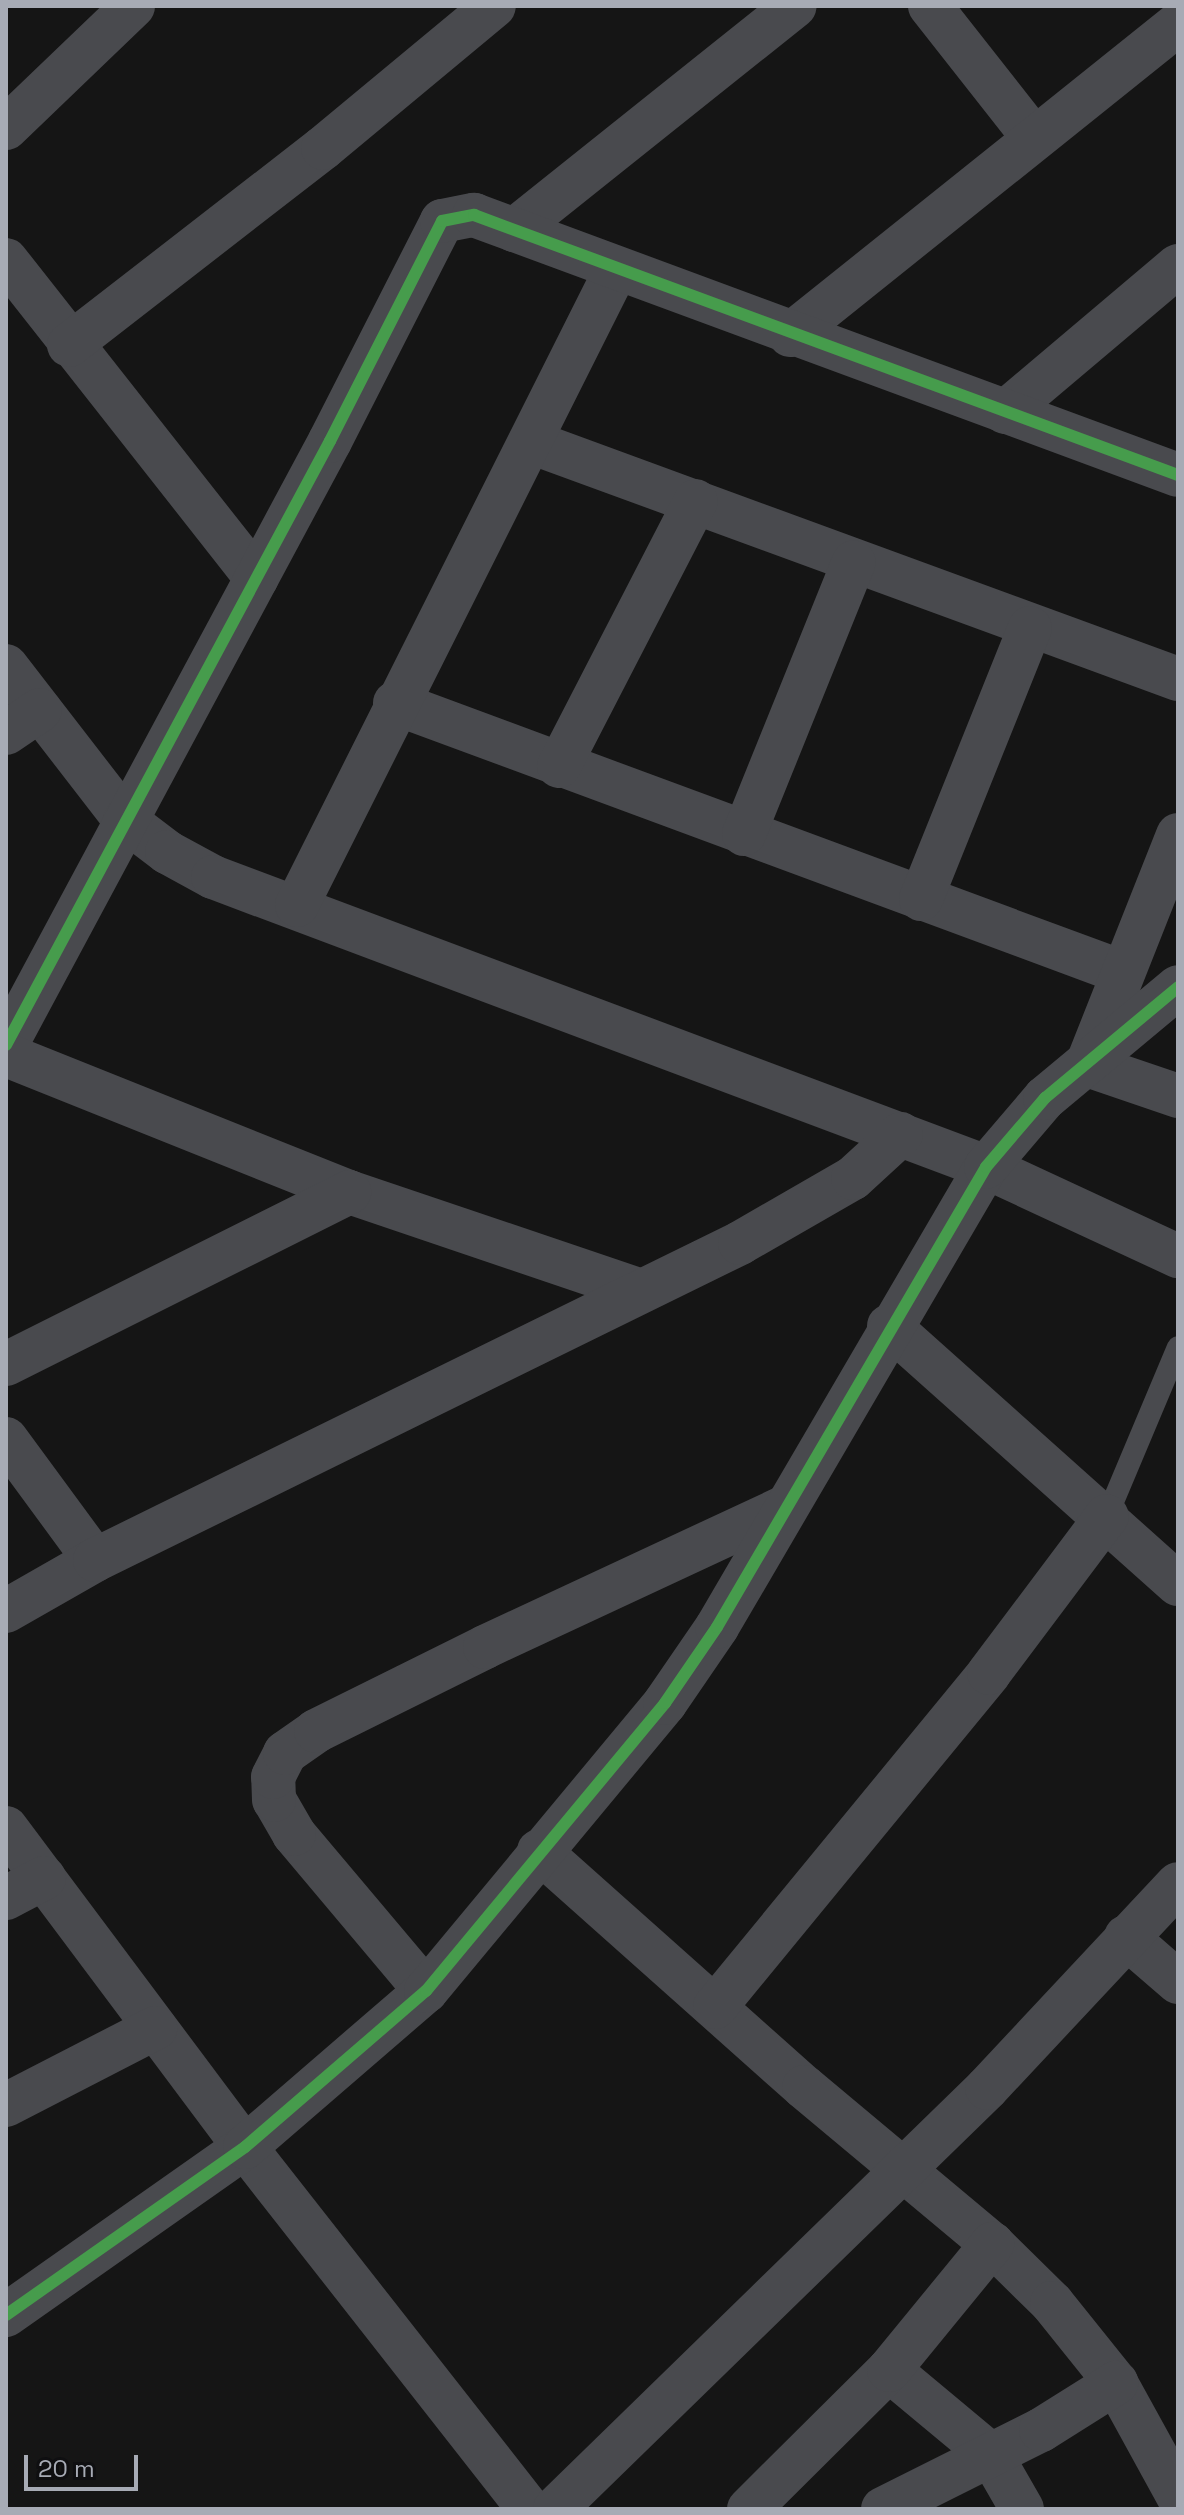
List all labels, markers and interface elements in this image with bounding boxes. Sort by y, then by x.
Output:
scale bar [28,2439,142,2489]
text: 20 m [38,2453,95,2484]

